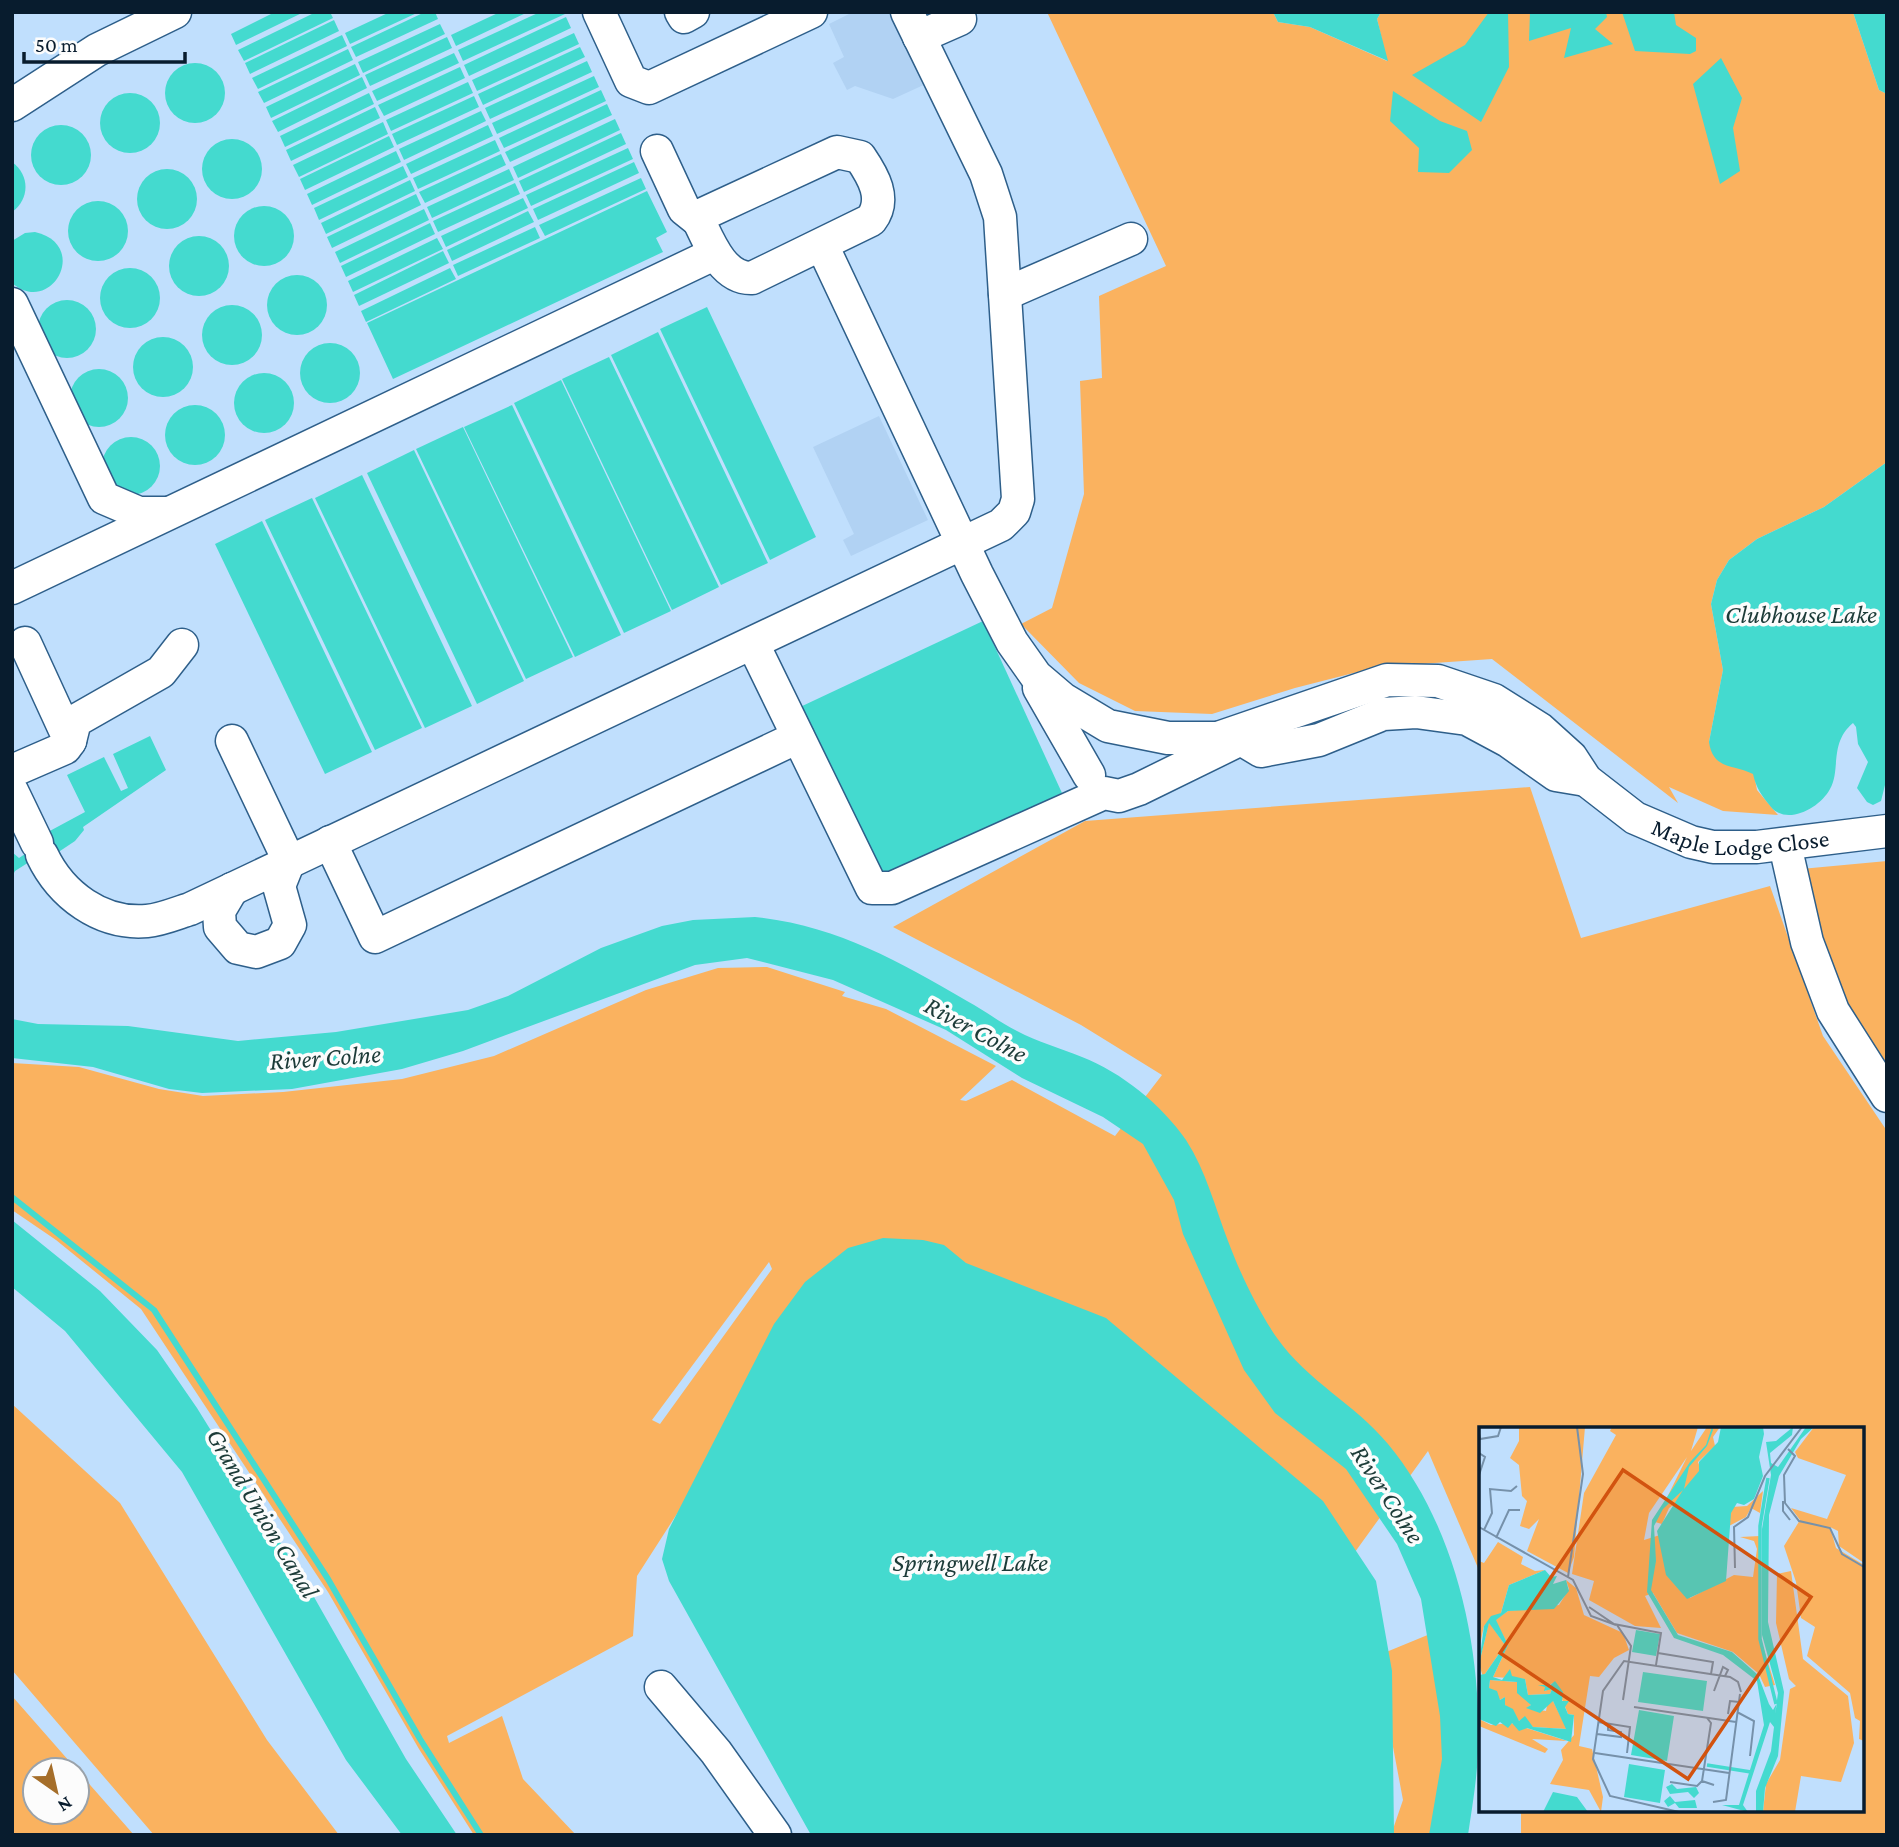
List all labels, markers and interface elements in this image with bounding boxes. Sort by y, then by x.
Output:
scale bar [24,21,186,65]
text: 50 m [35,33,78,57]
water label: Clubhouse Lake [1725,600,1877,629]
street label: Maple Lodge Close [1648,813,1830,860]
water label: River Colne [920,990,1032,1068]
water label: River Colne [268,1039,382,1076]
water label: Grand Union Canal [200,1423,325,1604]
inset map [1479,1427,1864,1812]
water label: River Colne [1345,1440,1430,1549]
water label: Springwell Lake [892,1548,1048,1577]
north arrow [21,1756,91,1826]
text: N [54,1792,76,1817]

